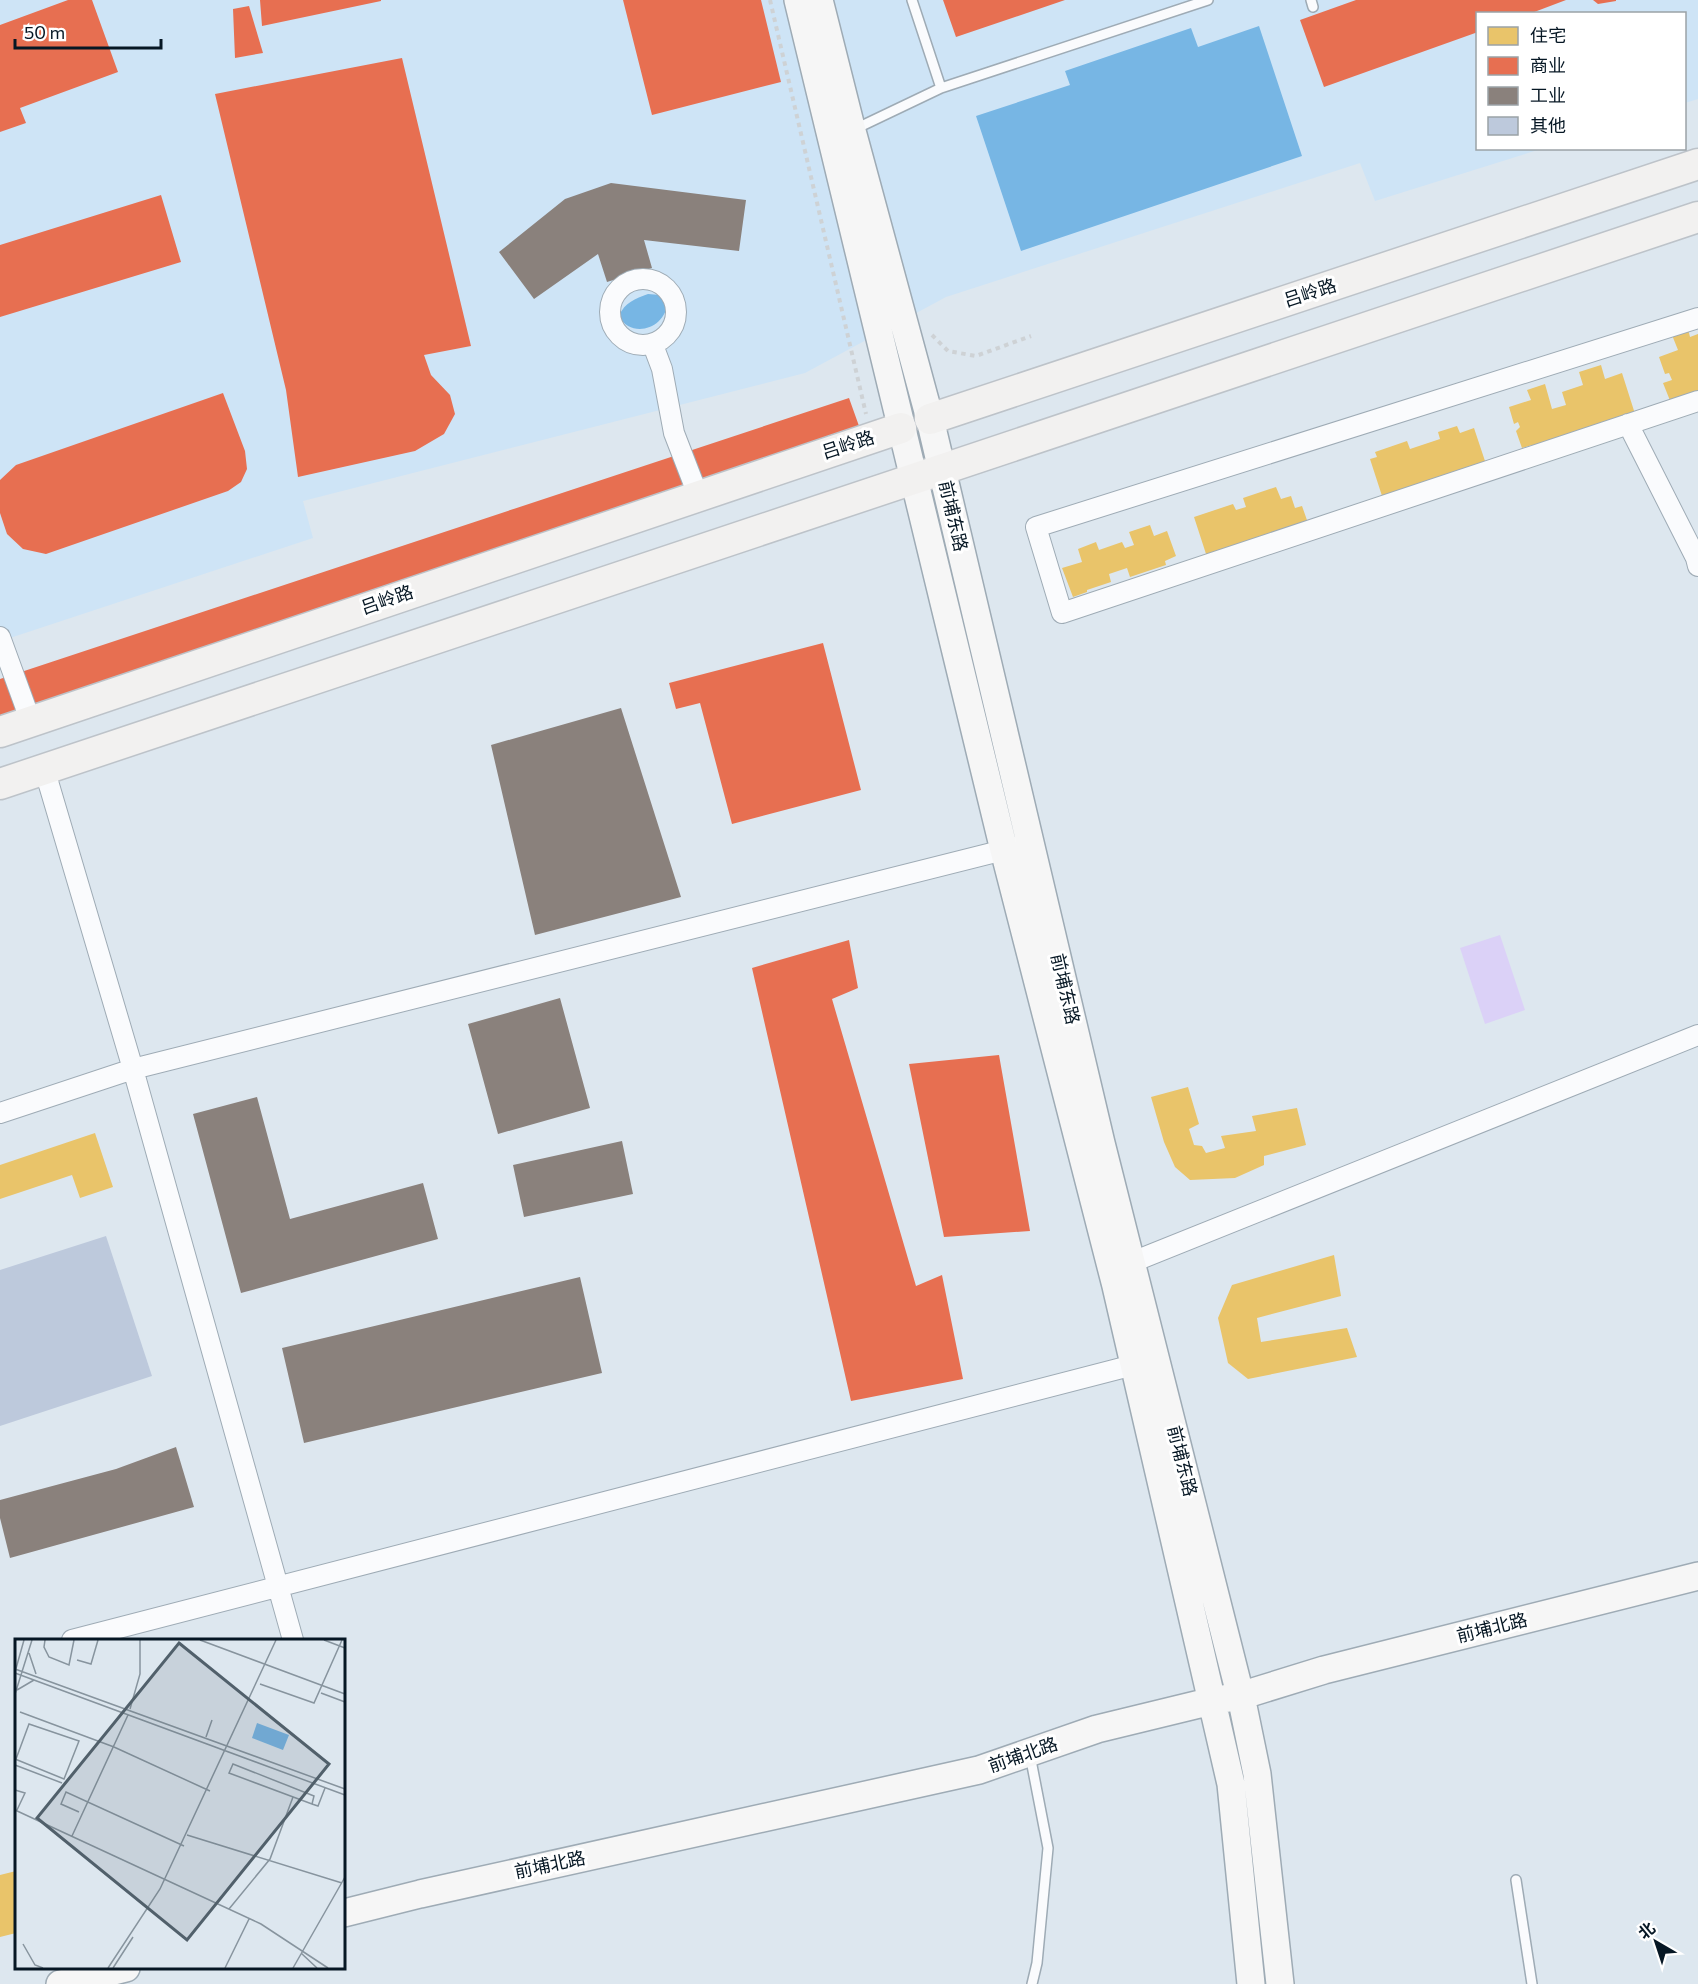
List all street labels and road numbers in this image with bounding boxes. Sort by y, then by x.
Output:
street label: 吕岭路 [1281,273,1339,311]
street label: 吕岭路 [819,425,877,463]
street label: 前埔东路 [935,478,973,553]
street label: 吕岭路 [358,580,416,618]
street label: 前埔东路 [1047,951,1085,1026]
street label: 前埔东路 [1164,1423,1202,1498]
street label: 前埔北路 [1454,1608,1529,1646]
street label: 前埔北路 [985,1732,1060,1776]
street label: 前埔北路 [512,1846,587,1882]

